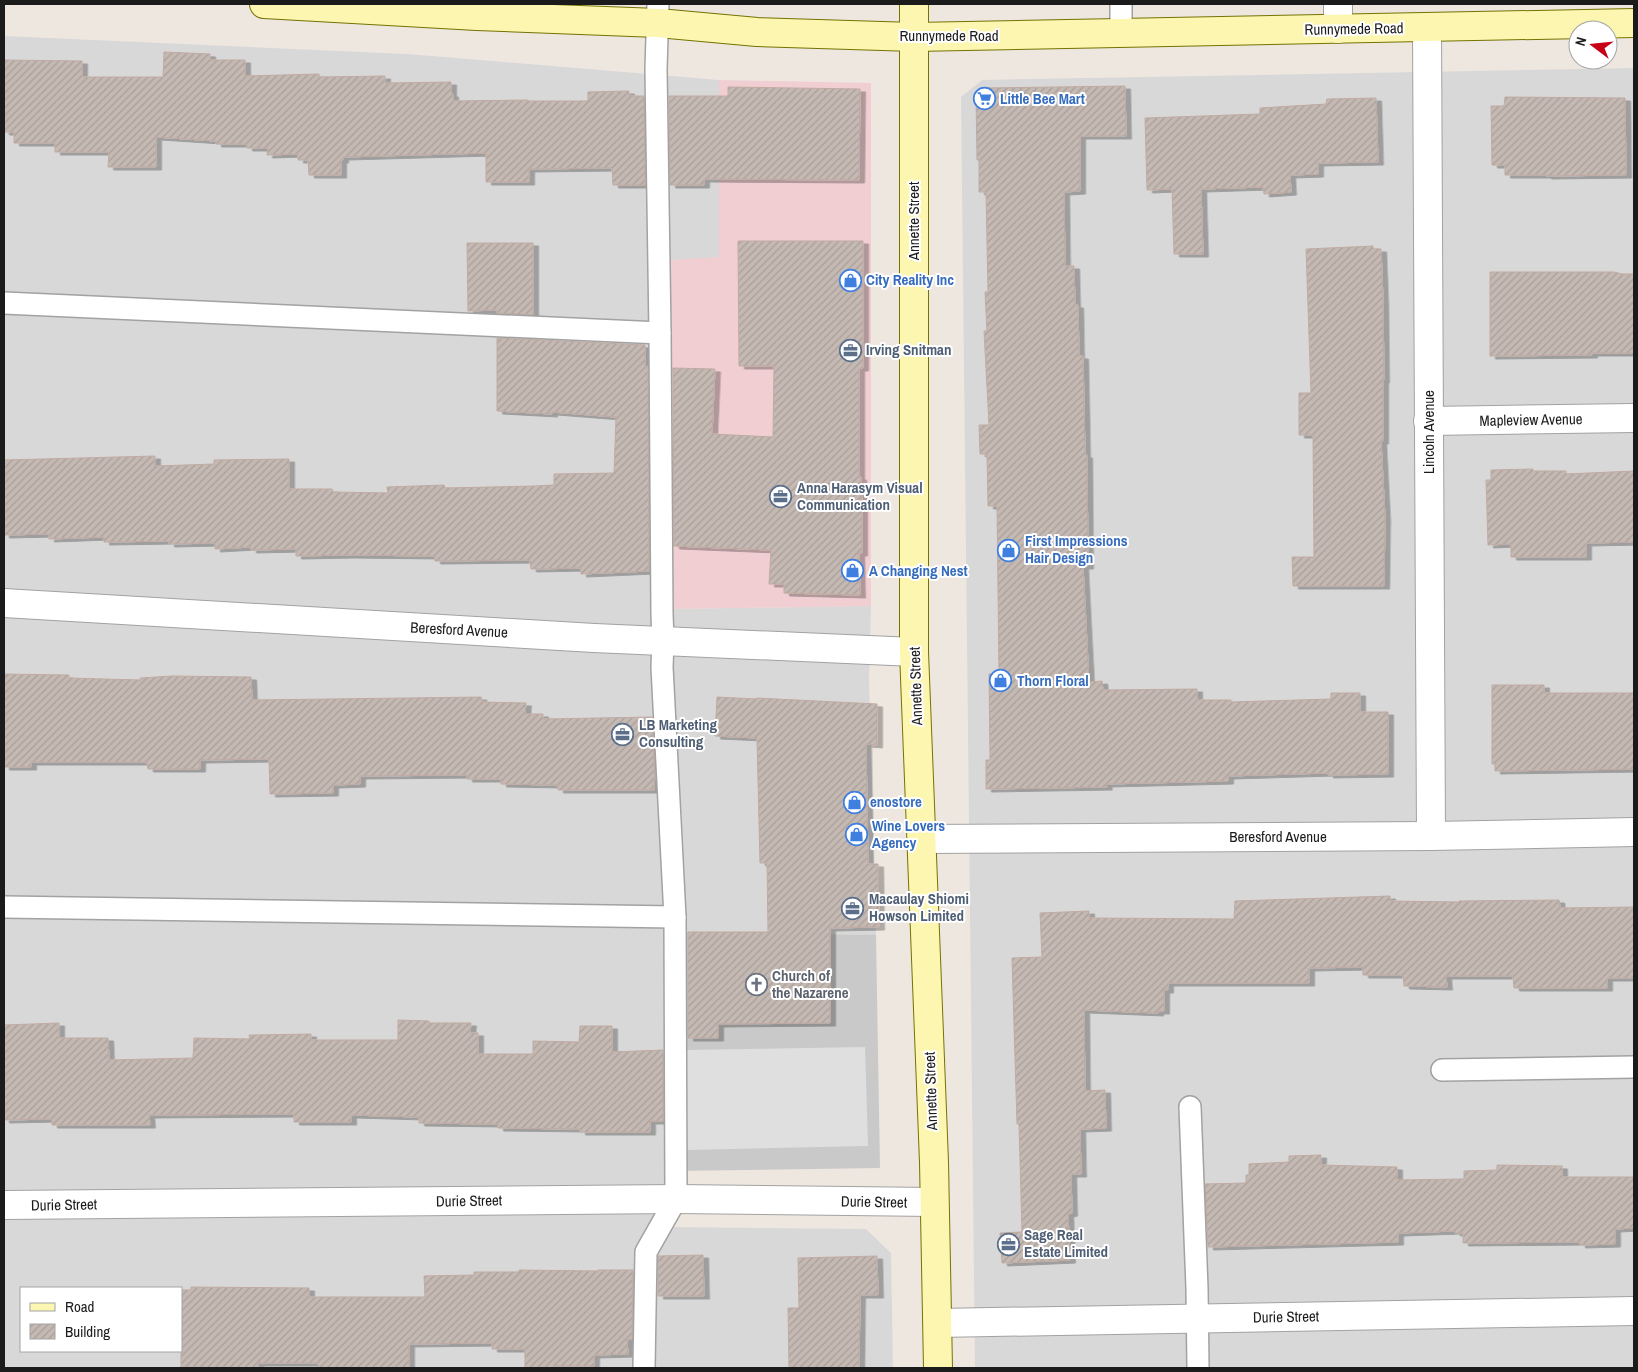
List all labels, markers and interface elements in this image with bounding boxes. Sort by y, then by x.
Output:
street label: Runnymede Road [1304,17,1404,40]
north arrow [1568,20,1618,70]
street label: Runnymede Road [899,25,999,46]
text: N [1571,35,1590,48]
supermarket icon: Little Bee Mart [972,87,996,111]
place label: Little Bee Mart [1000,88,1085,109]
street label: Annette Street [903,181,924,261]
shop icon: City Reality Inc [838,268,862,292]
place label: City Reality Inc [866,269,954,290]
office icon: Irving Snitman [838,338,862,362]
place label: Irving Snitman [866,339,951,360]
street label: Lincoln Avenue [1418,390,1439,474]
street label: Mapleview Avenue [1479,408,1583,431]
place label: Anna Harasym Visual Communication [797,477,923,515]
office icon: Anna Harasym Visual Communication [769,485,793,509]
place label: First Impressions Hair Design [1025,530,1128,568]
shop icon: First Impressions Hair Design [997,538,1021,562]
shop icon: A Changing Nest [841,559,865,583]
place label: A Changing Nest [869,560,968,581]
street label: Beresford Avenue [410,616,508,643]
street label: Annette Street [904,646,927,727]
shop icon: Thorn Floral [989,669,1013,693]
place label: Thorn Floral [1017,670,1089,691]
place label: LB Marketing Consulting [639,714,717,752]
office icon: LB Marketing Consulting [611,722,635,746]
shop icon: enostore [842,790,866,814]
place label: enostore [870,791,922,812]
place label: Wine Lovers Agency [872,815,945,853]
shop icon: Wine Lovers Agency [844,823,868,847]
street label: Beresford Avenue [1229,826,1327,847]
place label: Macaulay Shiomi Howson Limited [869,888,969,926]
office icon: Macaulay Shiomi Howson Limited [841,896,865,920]
place label: Church of the Nazarene [772,965,849,1003]
church icon: Church of the Nazarene [744,973,768,997]
street label: Annette Street [919,1051,942,1132]
street label: Durie Street [436,1189,503,1212]
street label: Durie Street [841,1190,908,1213]
street label: Durie Street [31,1193,98,1216]
place label: Sage Real Estate Limited [1024,1224,1108,1262]
office icon: Sage Real Estate Limited [996,1232,1020,1256]
legend [20,1287,182,1352]
text: Road [65,1296,94,1317]
street label: Durie Street [1253,1305,1320,1328]
text: Building [65,1321,110,1342]

